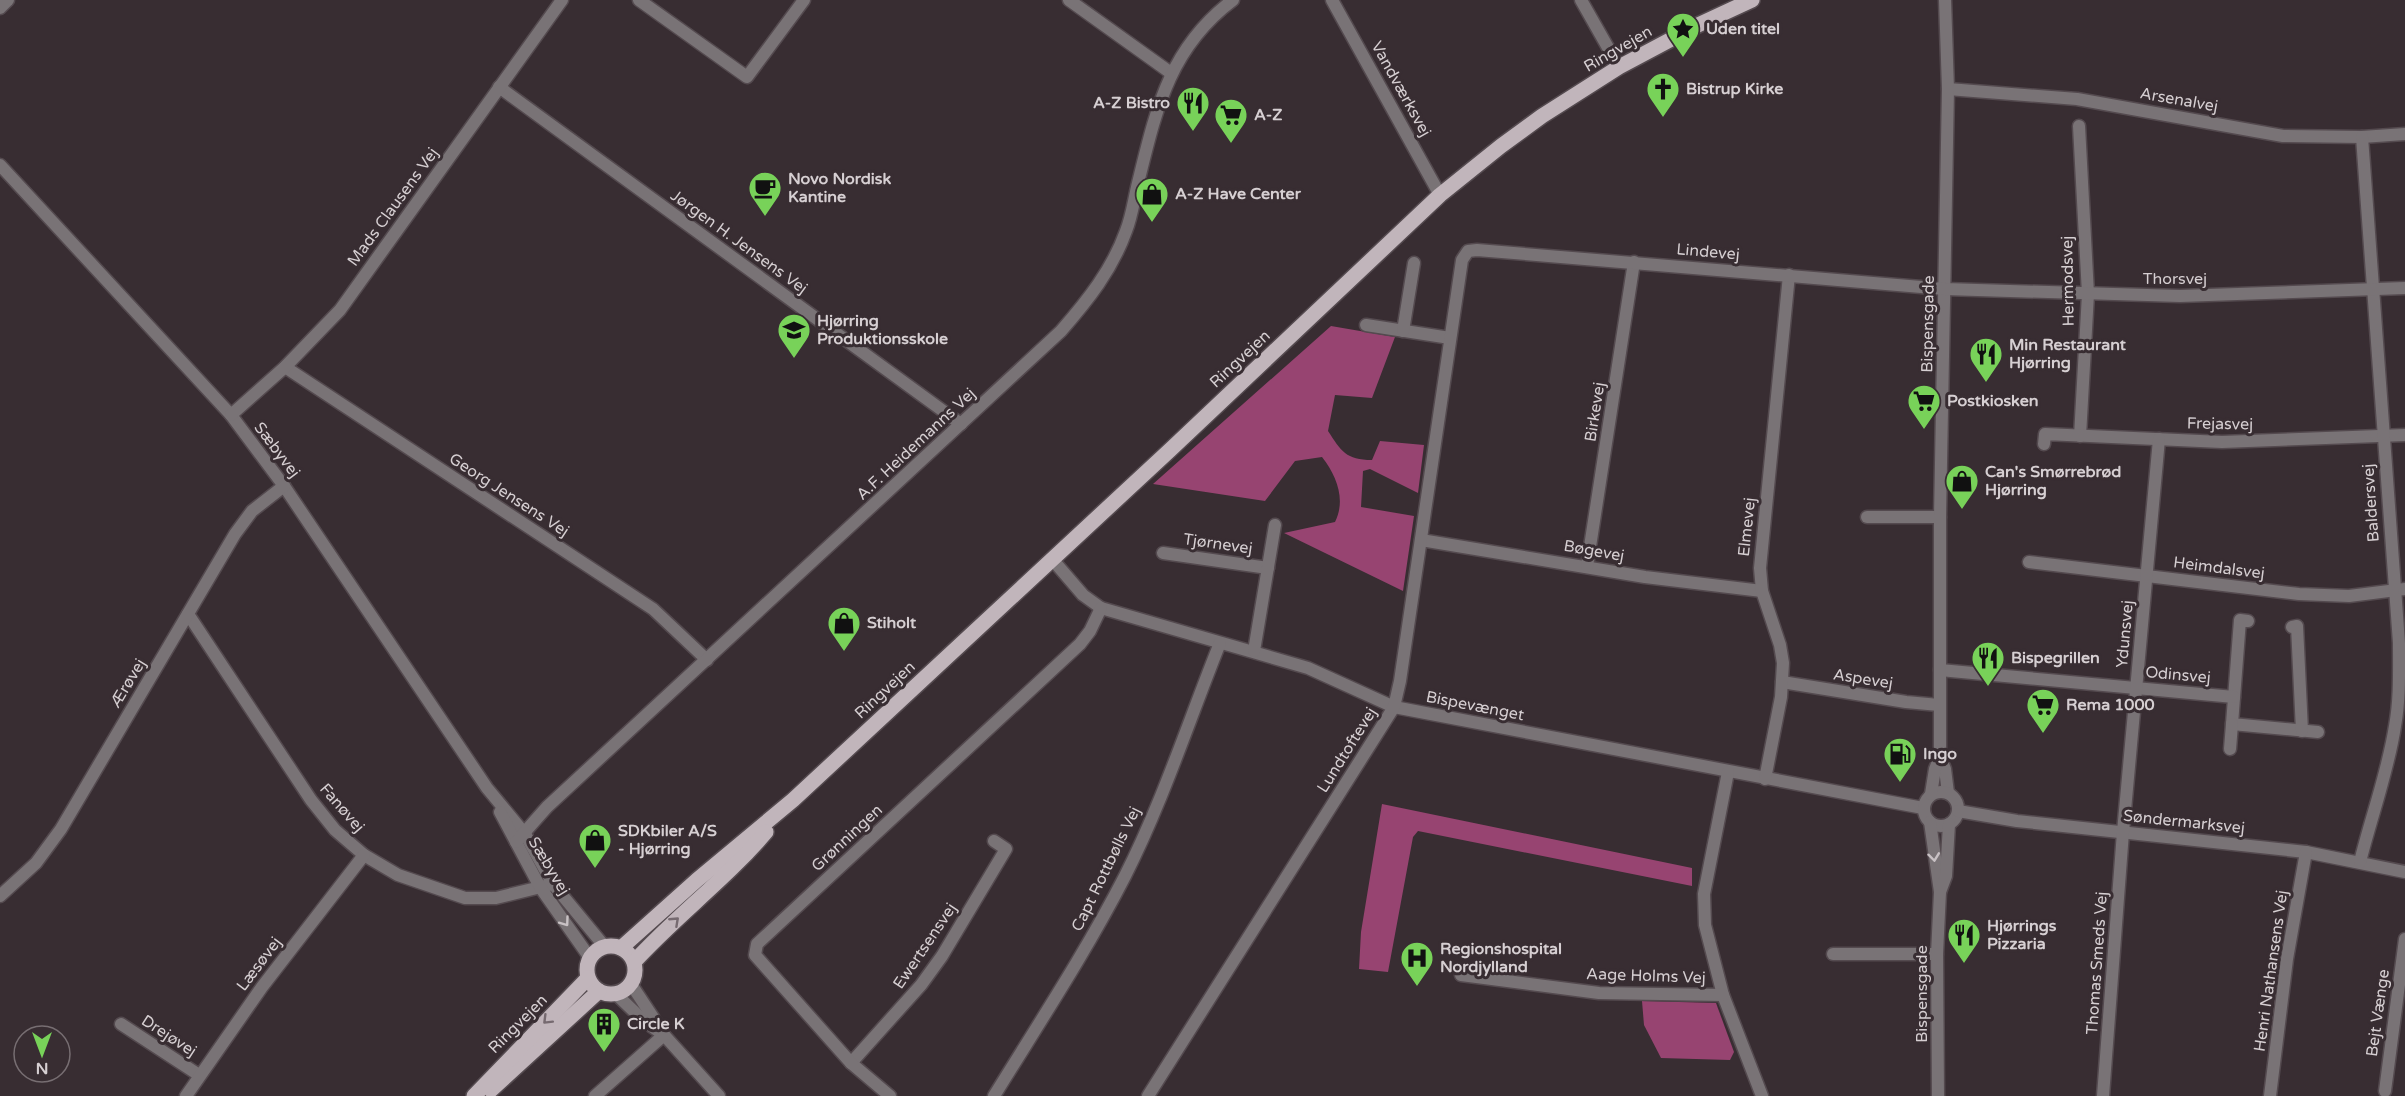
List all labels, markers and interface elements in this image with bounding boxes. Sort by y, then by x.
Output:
place icon: Uden titel [1665,11,1701,58]
place label: Uden titel [1706,19,1780,39]
street label: Ringvejen [1580,21,1656,77]
street label: Vandværksvej [1367,38,1435,140]
church icon: Bistrup Kirke [1645,71,1681,118]
place label: Bistrup Kirke [1686,79,1783,99]
street label: Arsenalvej [2138,83,2220,117]
restaurant icon: A-Z Bistro [1175,85,1211,132]
place label: A-Z Bistro [1093,93,1170,113]
supermarket icon: A-Z [1213,97,1249,144]
place label: A-Z [1254,105,1282,125]
street label: Mads Clausens Vej [343,144,443,270]
place label: Novo Nordisk Kantine [788,169,891,207]
cafe icon: Novo Nordisk Kantine [747,170,783,217]
shop icon: A-Z Have Center [1134,176,1170,223]
place label: A-Z Have Center [1175,184,1302,204]
street label: Jørgen H. Jensens Vej [667,186,811,298]
street label: Hermodsvej [2057,236,2079,326]
street label: Lindevej [1675,239,1741,265]
street label: Thorsvej [2143,269,2207,289]
street label: Bispensgade [1917,275,1939,373]
place label: Hjørring Produktionsskole [817,311,948,349]
school or university icon: Hjørring Produktionsskole [776,312,812,359]
street label: Ringvejen [1206,326,1274,392]
place label: Min Restaurant Hjørring [2009,335,2127,373]
restaurant icon: Min Restaurant Hjørring [1968,336,2004,383]
street label: Birkevej [1580,381,1610,443]
supermarket icon: Postkiosken [1906,383,1942,430]
street label: A.F. Heidemanns Vej [852,384,980,504]
place label: Postkiosken [1947,391,2038,411]
street label: Frejasvej [2187,413,2253,435]
street label: Sæbyvej [250,418,304,482]
street label: Georg Jensens Vej [445,449,573,541]
place label: Can's Smørrebrød Hjørring [1985,462,2121,500]
shop icon: Can's Smørrebrød Hjørring [1944,463,1980,510]
street label: Baldersvej [2358,463,2384,543]
street label: Elmevej [1734,496,1760,558]
street label: Tjørnevej [1182,529,1254,559]
street label: Bøgevej [1562,536,1626,566]
street label: Heimdalsvej [2172,552,2266,584]
street label: Ydunsvej [2112,599,2138,669]
shop icon: Stiholt [826,605,862,652]
place label: Stiholt [867,613,917,633]
restaurant icon: Bispegrillen [1970,640,2006,687]
place label: Bispegrillen [2011,648,2100,668]
street label: Ærøvej [106,655,150,711]
street label: Ringvejen [851,657,919,723]
street label: Odinsvej [2144,662,2212,688]
street label: Aspevej [1832,664,1894,694]
street label: Bispevænget [1424,687,1526,725]
supermarket icon: Rema 1000 [2025,687,2061,734]
place label: Rema 1000 [2066,695,2154,715]
street label: Lundtoftevej [1313,704,1381,796]
fuel station icon: Ingo [1882,736,1918,783]
place label: Ingo [1923,744,1957,764]
street label: Fanøvej [315,779,369,837]
street label: Grønningen [807,800,887,876]
street label: Capt Rottbølls Vej [1067,803,1145,935]
street label: Søndermarksvej [2122,806,2246,838]
place label: SDKbiler A/S - Hjørring [618,821,717,859]
shop icon: SDKbiler A/S - Hjørring [577,822,613,869]
street label: Sæbyvej [524,833,574,899]
one-way arrow [1927,853,1940,862]
street label: Henri Nathansens Vej [2250,889,2292,1053]
street label: Thomas Smeds Vej [2082,891,2112,1035]
street label: Ewertsensvej [889,899,961,993]
one-way arrow [558,916,569,927]
place label: Hjørrings Pizzaria [1987,916,2057,954]
one-way arrow [669,917,679,928]
restaurant icon: Hjørrings Pizzaria [1946,917,1982,964]
street label: Læsøvej [232,933,286,995]
place label: Regionshospital Nordjylland [1440,939,1562,977]
hospital icon: Regionshospital Nordjylland [1399,940,1435,987]
street label: Bispensgade [1912,945,1932,1043]
street label: Aage Holms Vej [1586,964,1706,988]
street label: Bejt Vænge [2362,968,2394,1058]
street label: Ringvejen [484,990,552,1058]
building icon: Circle K [586,1006,622,1053]
street label: Drejøvej [138,1011,200,1061]
one-way arrow [543,1013,554,1024]
place label: Circle K [627,1014,685,1034]
north arrow [12,1024,72,1084]
text: N [36,1058,48,1078]

